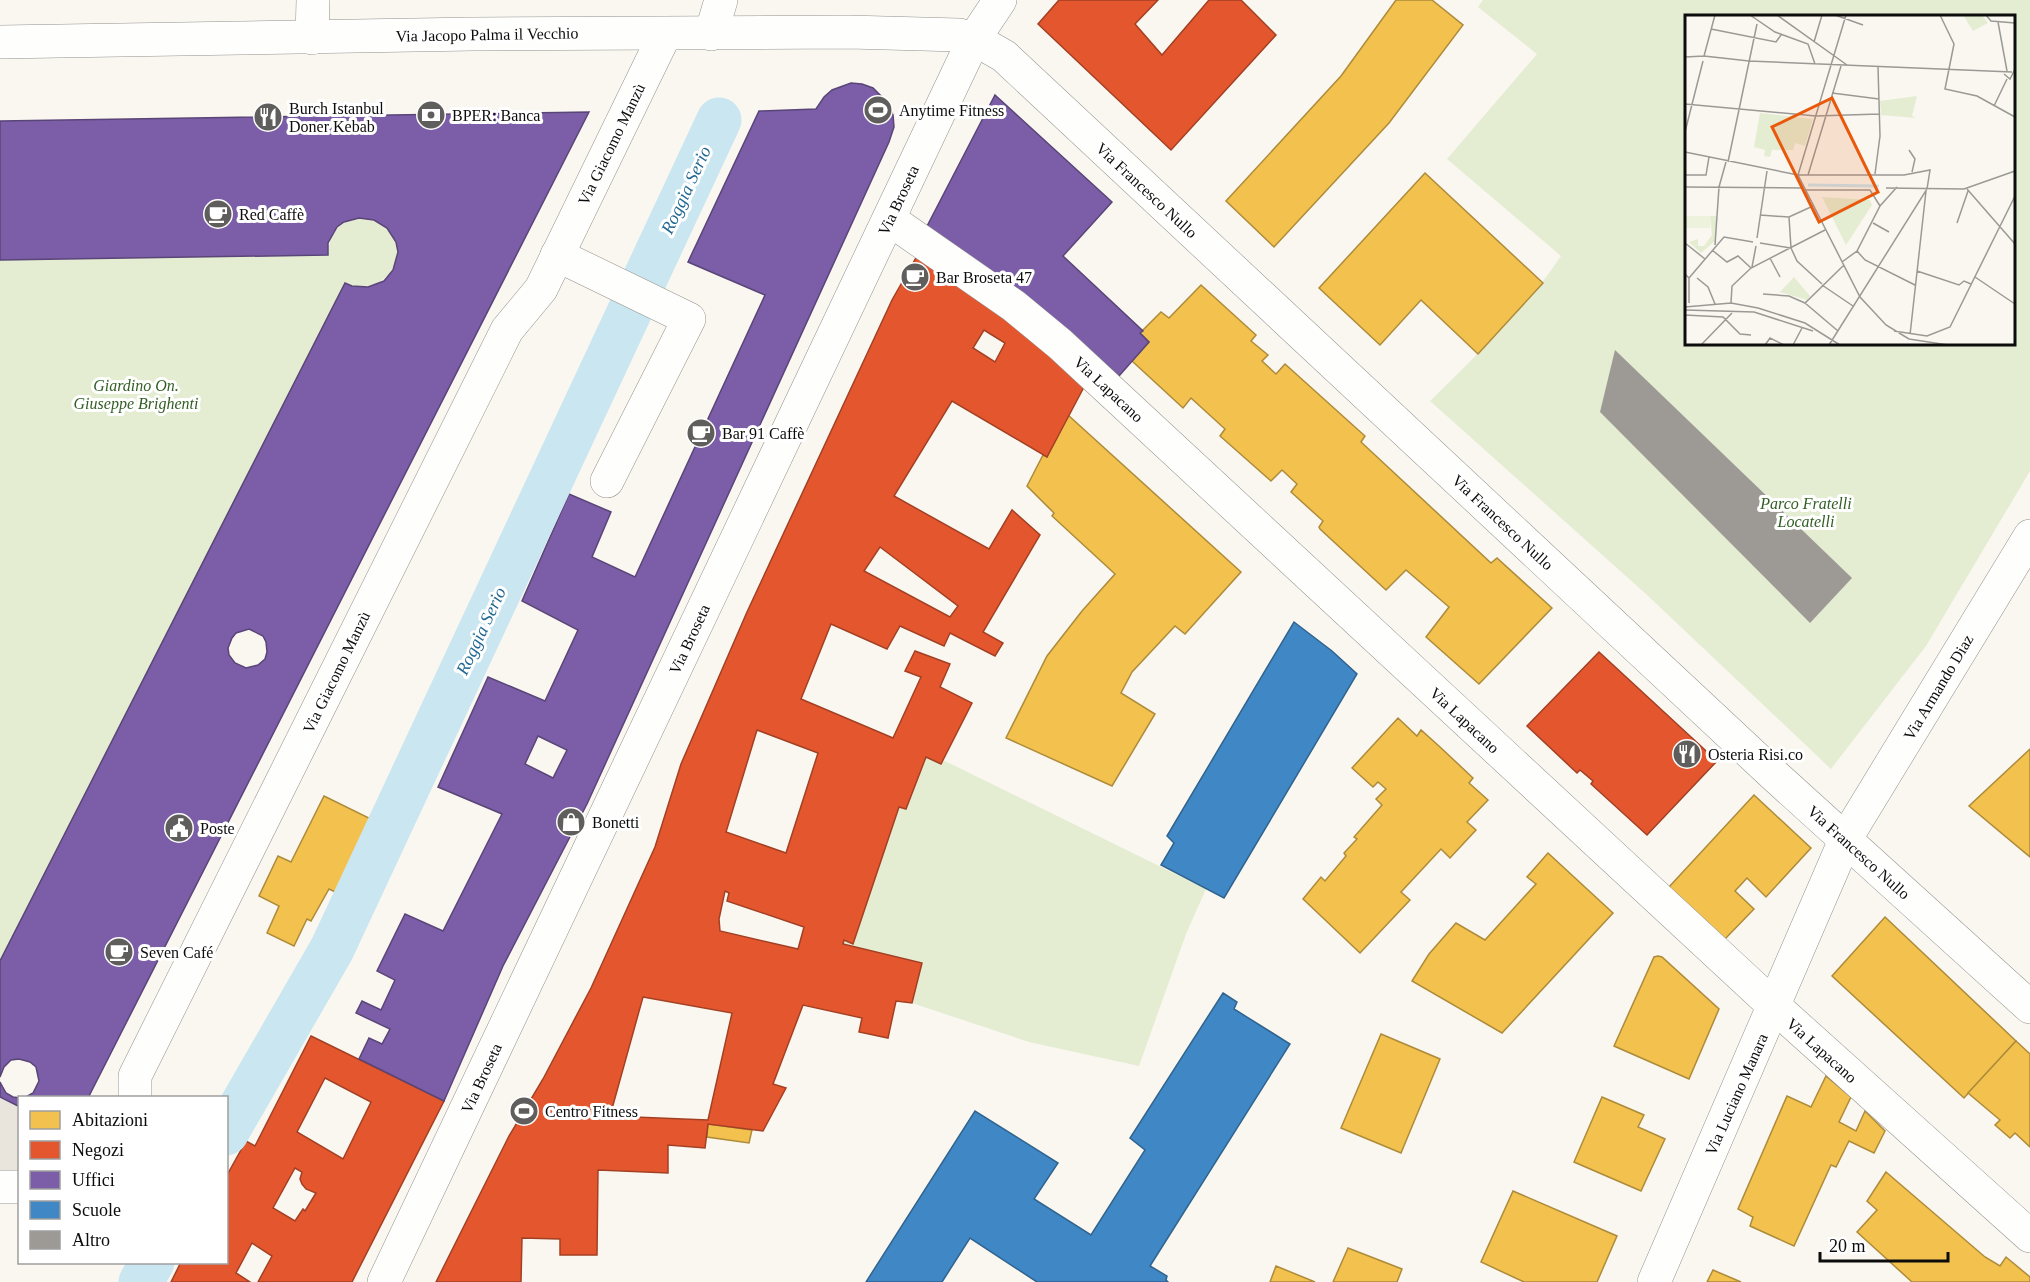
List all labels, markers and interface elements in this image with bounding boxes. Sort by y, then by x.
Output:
inset map [1685,15,2015,345]
street label: Via Jacopo Palma il Vecchio [396,24,579,46]
street label: Via Giacomo Manzù [575,81,648,208]
sports icon: Anytime Fitness [862,94,894,126]
bank icon: BPER: Banca [415,99,447,131]
place label: Burch Istanbul Doner Kebab [289,100,384,135]
restaurant icon: Burch Istanbul Doner Kebab [252,101,284,133]
place label: Anytime Fitness [899,102,1004,120]
place label: BPER: Banca [452,107,540,124]
street label: Via Francesco Nullo [1093,139,1201,241]
water label: Roggia Serio [657,143,715,238]
street label: Via Broseta [875,163,922,238]
cafe icon: Red Caffè [202,198,234,230]
place label: Red Caffè [239,206,304,223]
cafe icon: Bar Broseta 47 [899,261,931,293]
place label: Bar Broseta 47 [936,269,1032,286]
street label: Via Lapacano [1070,353,1147,426]
park label: Giardino On. Giuseppe Brighenti [74,377,198,413]
cafe icon: Bar 91 Caffè [685,417,717,449]
place label: Bar 91 Caffè [722,425,804,442]
street label: Via Francesco Nullo [1449,471,1557,573]
park label: Parco Fratelli Locatelli [1759,495,1852,530]
water label: Roggia Serio [452,584,510,679]
street label: Via Broseta [666,602,713,677]
street label: Via Giacomo Manzù [300,609,373,736]
street label: Via Armando Diaz [1900,631,1977,743]
street label: Via Lapacano [1426,684,1503,757]
restaurant icon: Osteria Risi.co [1671,738,1703,770]
place label: Osteria Risi.co [1708,746,1803,763]
street label: Via Francesco Nullo [1804,802,1913,903]
shop icon: Bonetti [555,806,587,838]
public building icon: Poste [163,812,195,844]
place label: Bonetti [592,814,640,831]
place label: Poste [200,820,235,837]
cafe icon: Seven Café [103,936,135,968]
place label: Seven Café [140,944,213,961]
street label: Via Lapacano [1782,1015,1860,1087]
street label: Via Luciano Manara [1702,1031,1771,1158]
street label: Via Broseta [458,1041,505,1116]
sports icon: Centro Fitness [508,1095,540,1127]
legend [18,1096,228,1264]
place label: Centro Fitness [545,1103,638,1120]
text: Abitazioni [72,1110,148,1130]
text: Negozi [72,1140,124,1160]
text: Uffici [72,1170,115,1190]
text: Scuole [72,1200,121,1220]
scale bar [1820,1225,1948,1263]
text: Altro [72,1230,110,1250]
text: 20 m [1829,1236,1866,1256]

